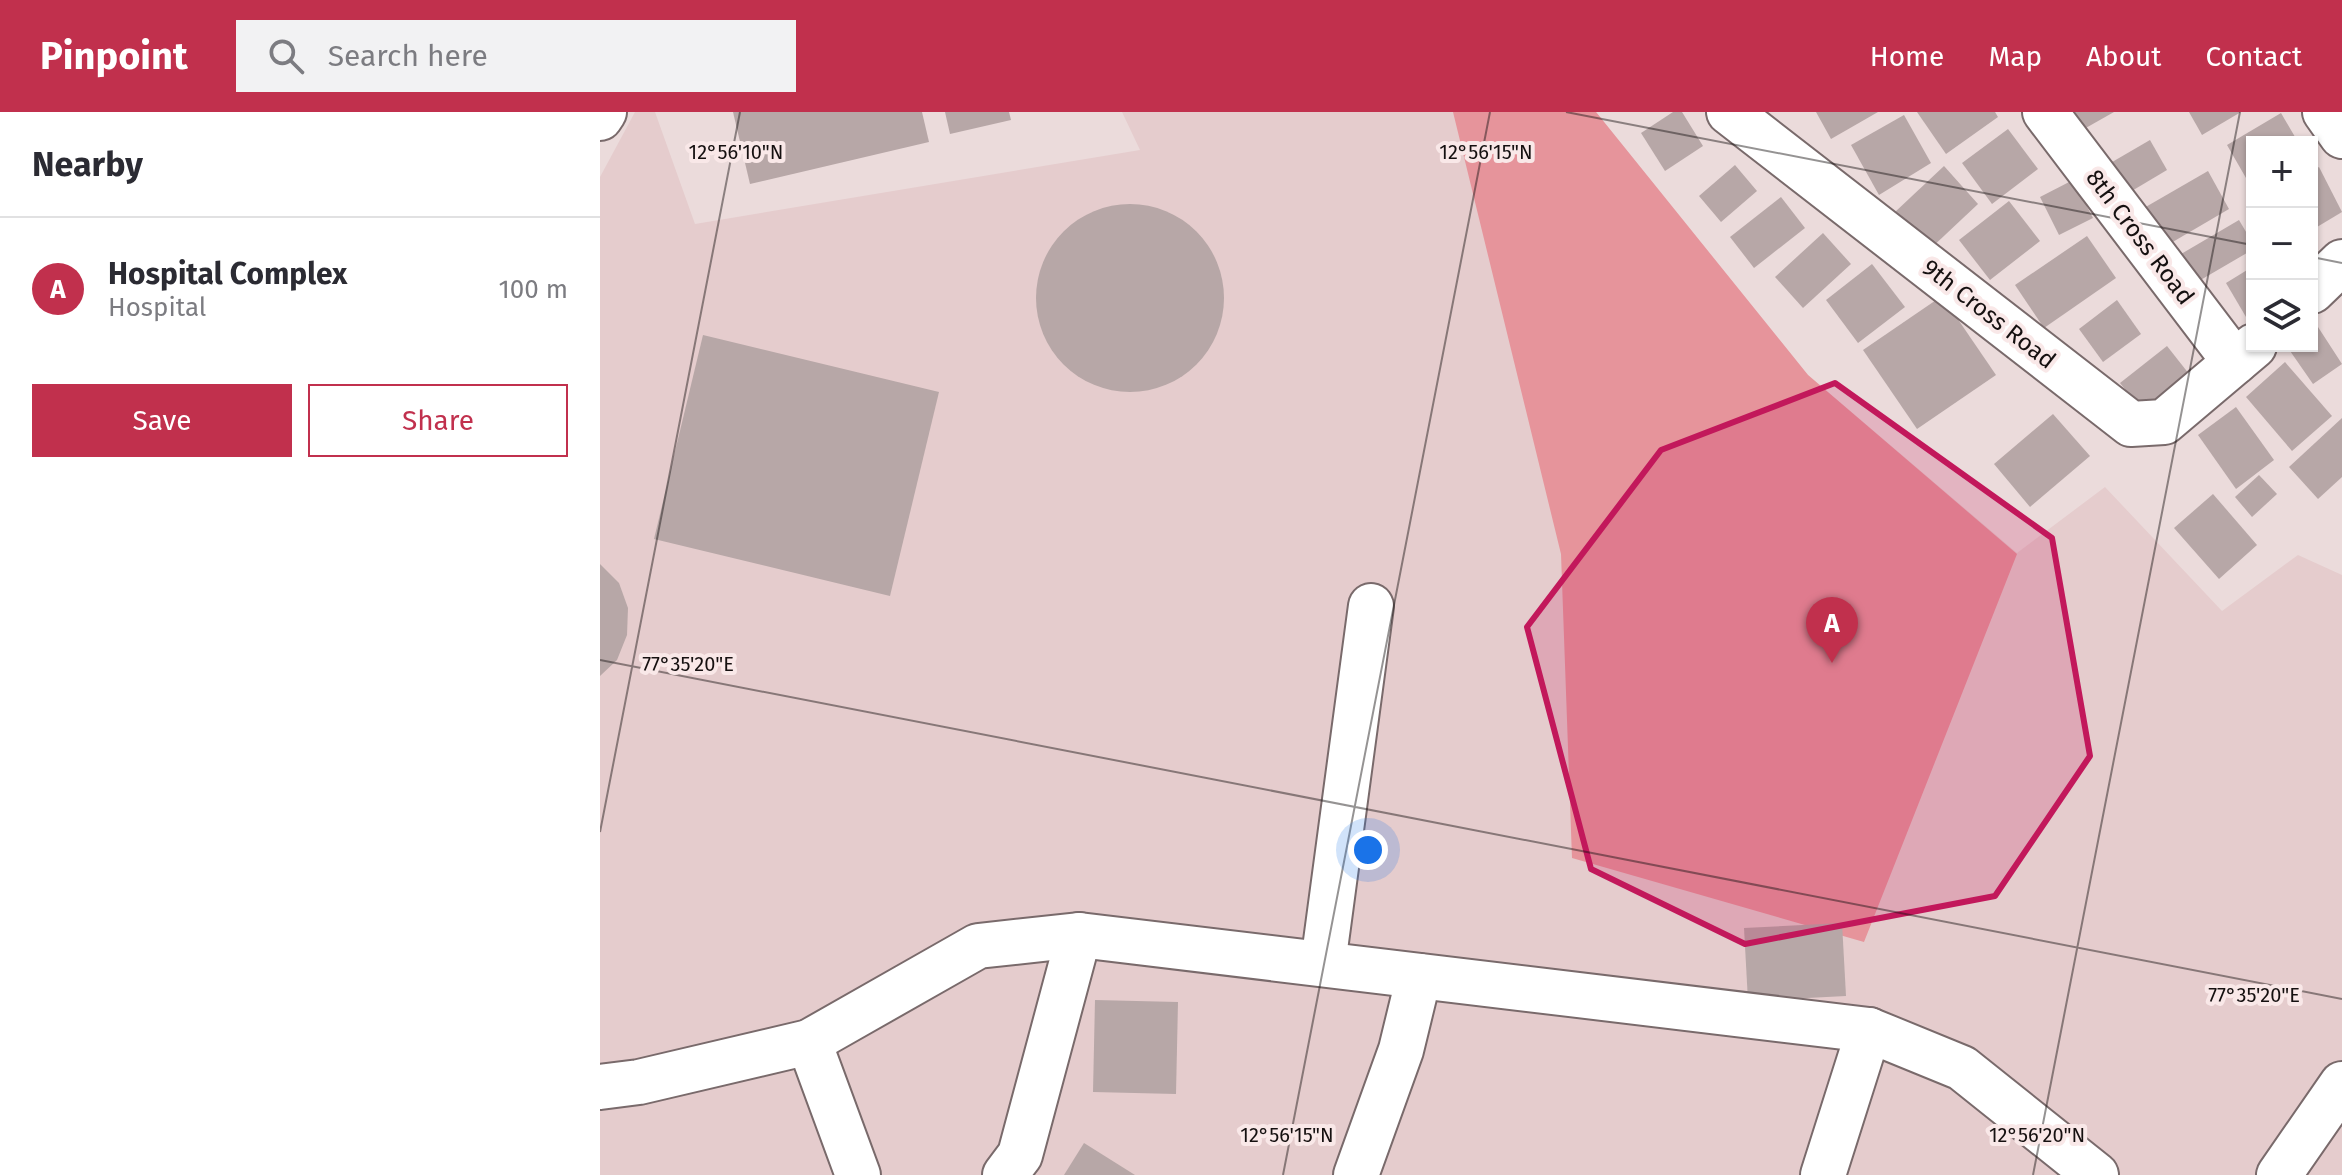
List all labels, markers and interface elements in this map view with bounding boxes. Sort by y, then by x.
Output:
search box [236,20,796,92]
text: Pinpoint [40,33,188,79]
icon: search [264,34,308,78]
text: Search here [328,38,488,74]
text: Home [1870,40,1944,73]
text: Map [1988,40,2042,73]
text: About [2086,40,2161,73]
text: Contact [2205,40,2302,73]
map controls [2246,136,2318,352]
button: + [2246,136,2318,208]
text: 12°56'10"N [689,140,783,164]
text: 12°56'15"N [1439,140,1533,164]
text: Nearby [32,144,143,185]
street label: 8th Cross Road [2080,164,2200,310]
button: − [2246,208,2318,280]
street label: 9th Cross Road [1917,253,2061,375]
text: Hospital Complex [108,256,347,292]
text: A [50,274,66,305]
text: 100 m [499,274,568,305]
button: layers [2246,280,2318,352]
text: Hospital [108,292,207,323]
button: Save [32,384,292,457]
button: Share [308,384,568,457]
pin: A [1806,597,1858,663]
text: 77°35'20"E [642,652,734,676]
your location [1348,830,1388,870]
text: 77°35'20"E [2208,983,2300,1007]
text: 12°56'15"N [1240,1123,1334,1147]
text: 12°56'20"N [1989,1123,2085,1147]

